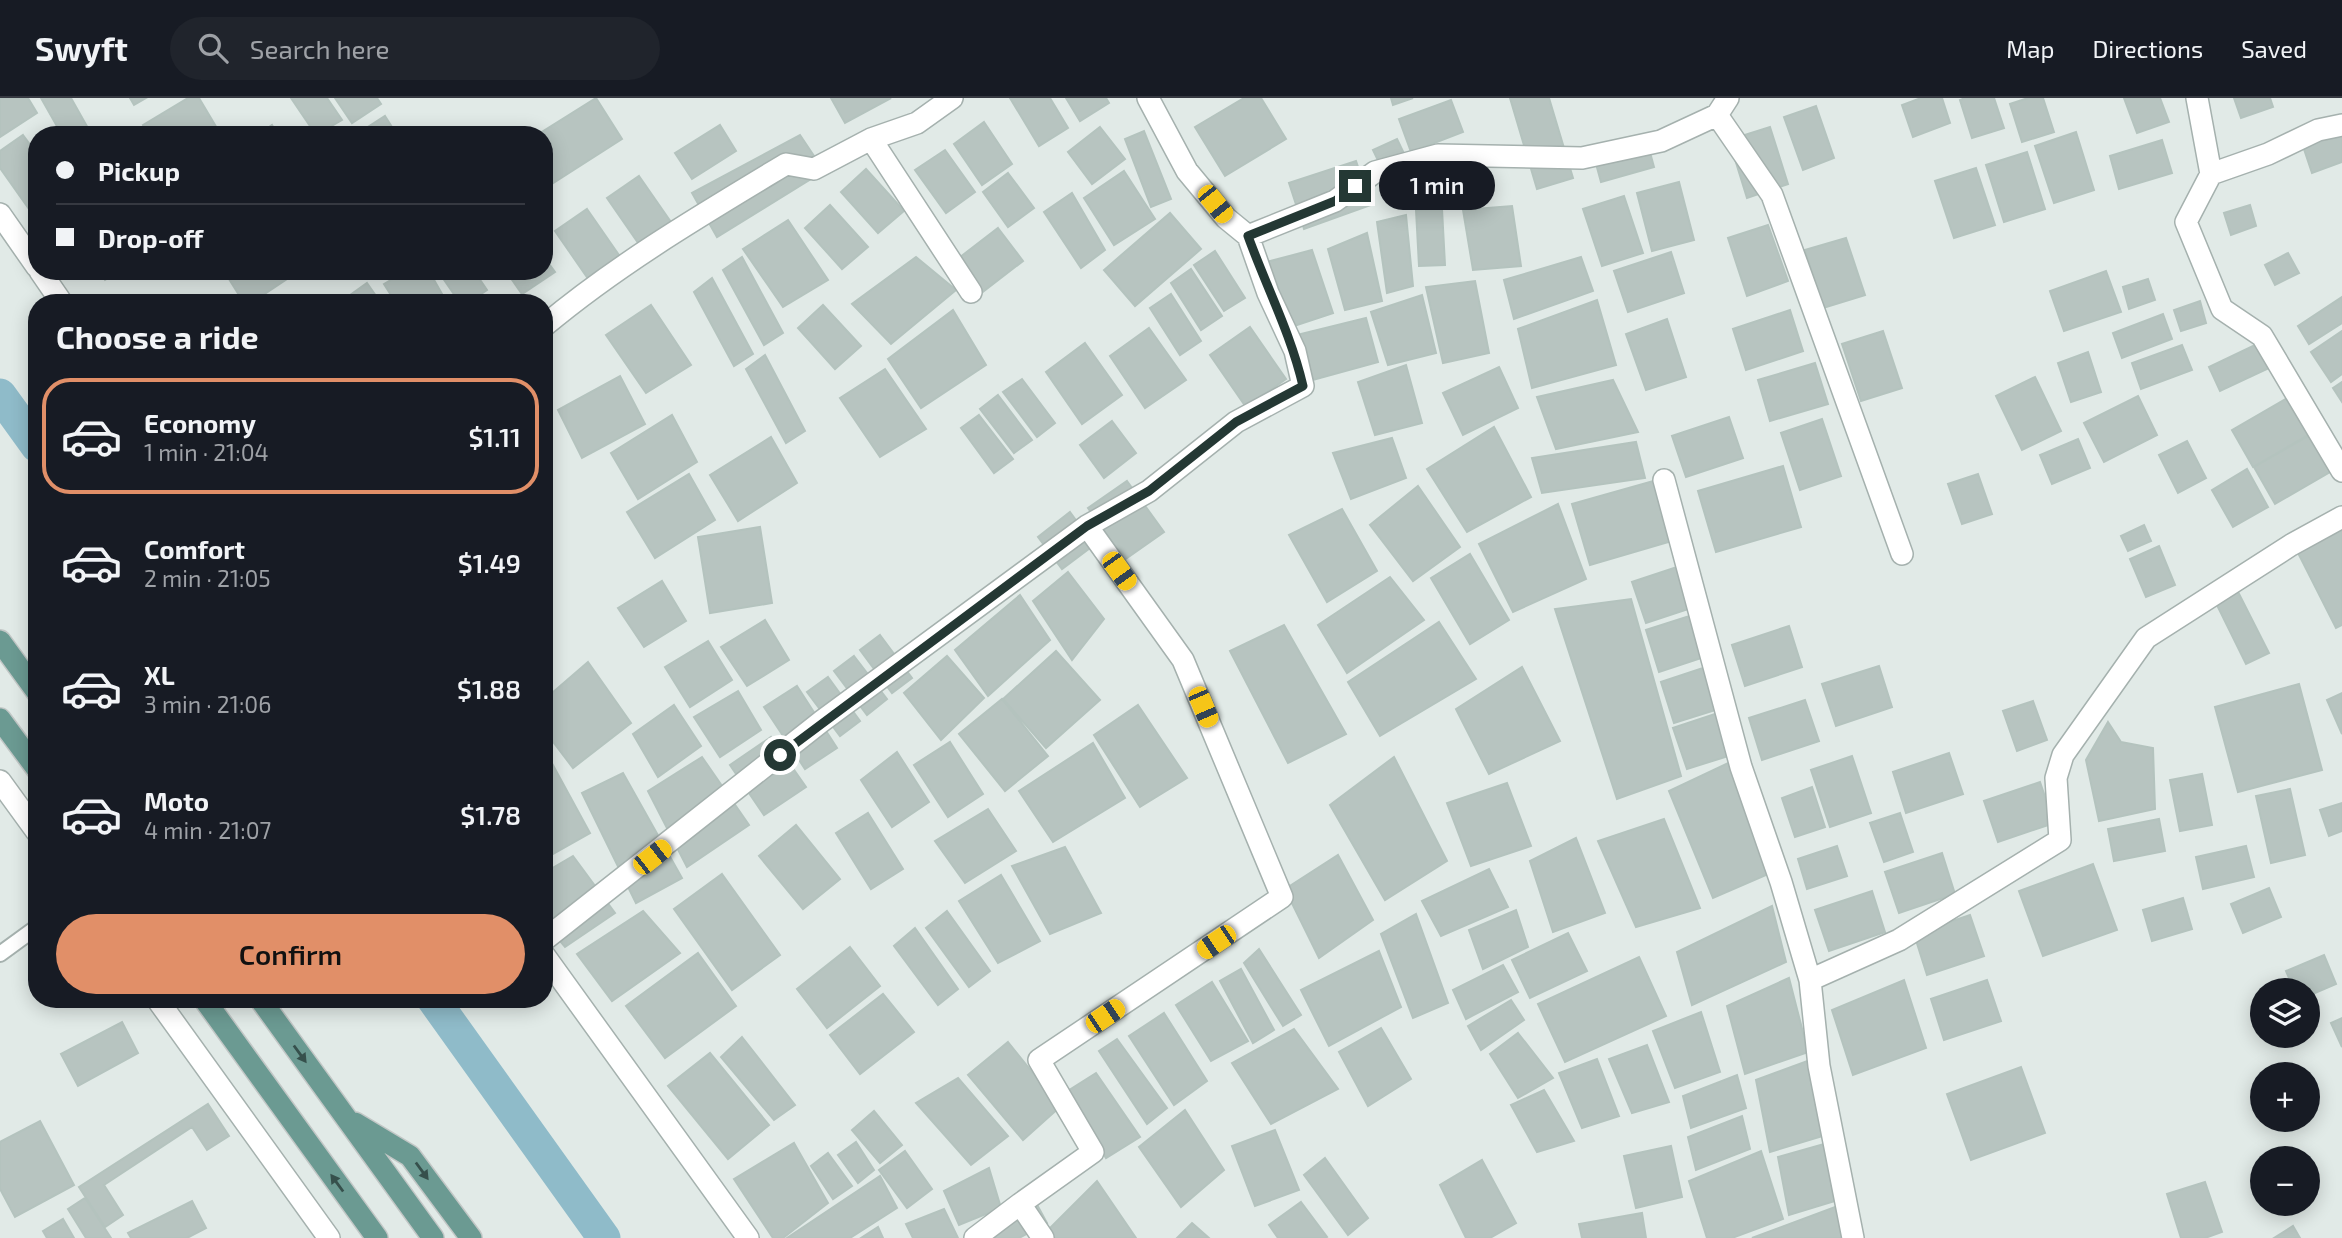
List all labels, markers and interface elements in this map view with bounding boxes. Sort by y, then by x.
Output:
search box [170,17,660,80]
text: Swyft [35,28,128,68]
icon: search [194,29,232,67]
text: Search here [250,33,390,64]
text: Map [2006,34,2054,63]
text: Directions [2092,34,2203,63]
text: Saved [2241,34,2307,63]
text: Pickup [98,155,180,186]
callout: 1 min [1380,162,1495,210]
route end [1339,170,1371,202]
text: 1 min [1410,171,1464,199]
car [1194,181,1237,227]
text: Drop-off [98,222,203,253]
text: Choose a ride [56,317,259,355]
icon: car [60,405,123,468]
text: Economy [144,407,256,438]
text: $1.11 [468,421,521,452]
text: 1 min · 21:04 [144,438,269,466]
icon: car [60,531,123,594]
text: Comfort [144,533,245,564]
text: $1.49 [458,547,521,578]
car [1099,548,1140,594]
text: 2 min · 21:05 [144,564,271,592]
icon: car [60,657,123,720]
text: XL [144,659,175,690]
text: $1.88 [457,673,521,704]
car [1186,684,1221,730]
text: 3 min · 21:06 [144,690,271,718]
route start [764,739,796,771]
icon: car [60,783,123,846]
text: Moto [144,785,209,816]
text: $1.78 [460,799,521,830]
text: 4 min · 21:07 [144,816,271,844]
car [629,836,676,878]
button: Confirm [56,914,525,994]
car [1193,922,1240,962]
map controls [2250,978,2320,1216]
button: layers [2250,978,2320,1048]
car [1082,996,1129,1036]
one-way arrow [293,1045,307,1064]
button: + [2250,1062,2320,1132]
button: − [2250,1146,2320,1216]
one-way arrow [414,1162,428,1180]
one-way arrow [330,1174,344,1192]

